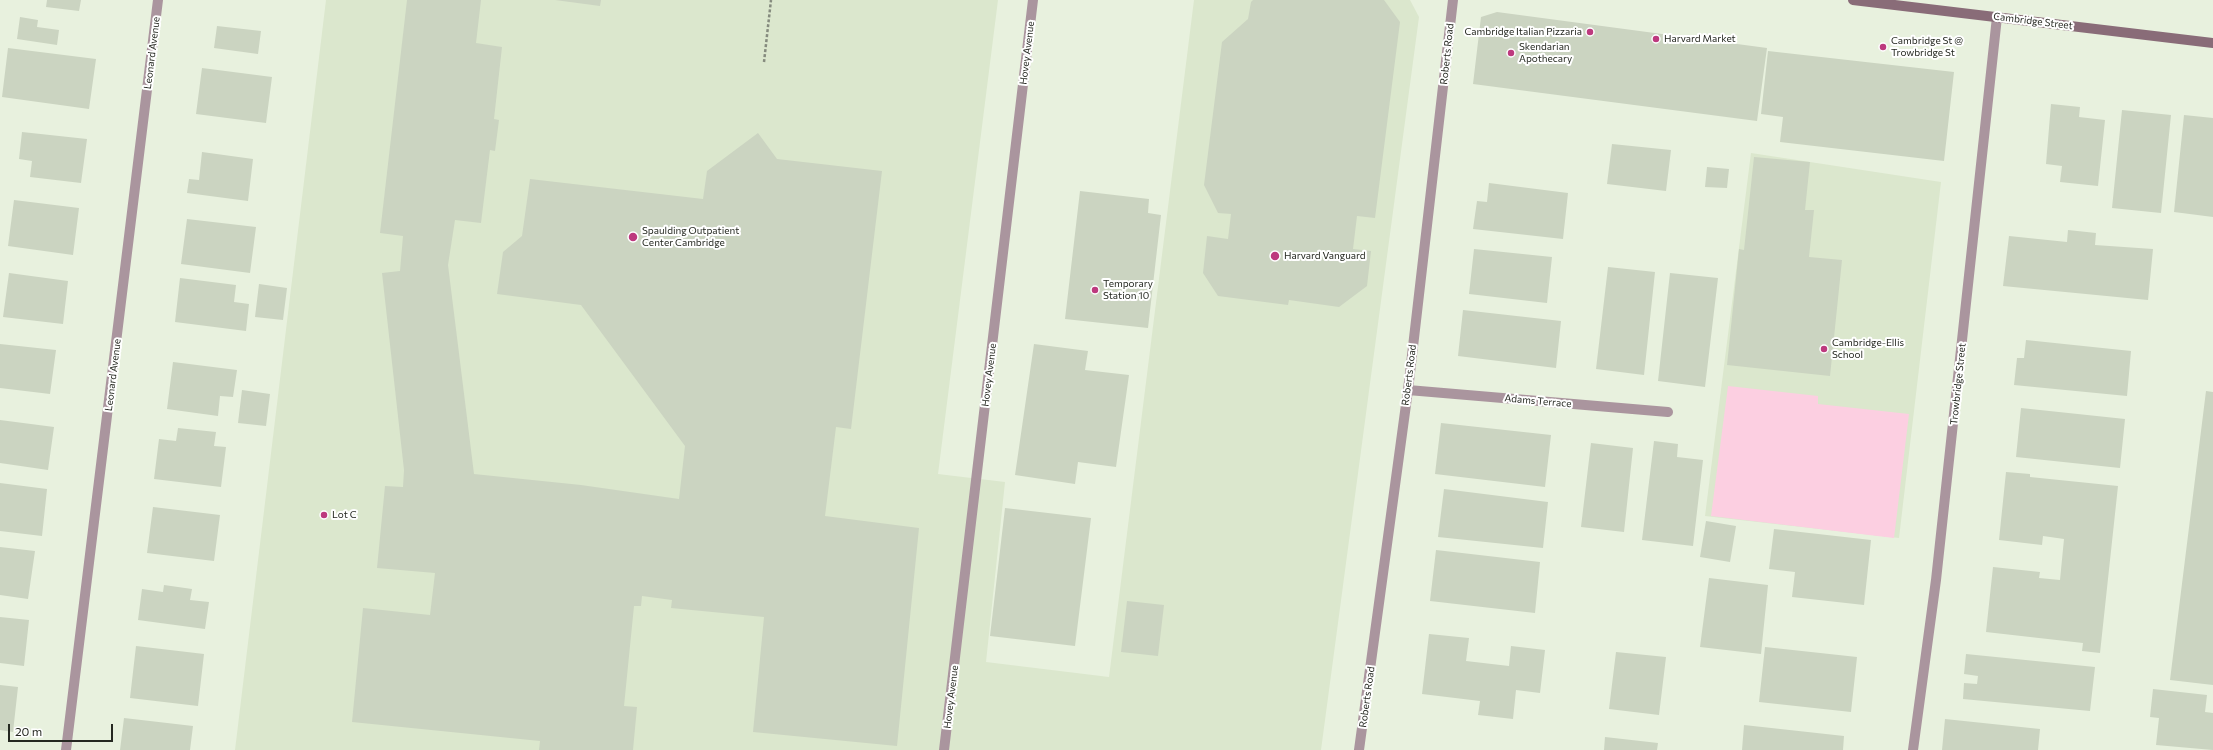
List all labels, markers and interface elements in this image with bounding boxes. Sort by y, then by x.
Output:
street label: Cambridge Street [1993,10,2073,32]
street label: Leonard Avenue [142,16,162,90]
street label: Hovey Avenue [1017,21,1037,85]
street label: Roberts Road [1438,23,1456,85]
place label: Cambridge Italian Pizzaria [1465,26,1582,38]
marker: Cambridge Italian Pizzaria [1585,27,1595,37]
place label: Harvard Market [1664,33,1736,45]
marker: Harvard Market [1651,34,1661,44]
place label: Cambridge St @ Trowbridge St [1891,35,1963,58]
place label: Skendarian Apothecary [1519,41,1572,64]
marker: Cambridge St @ Trowbridge St [1878,42,1888,52]
marker: Skendarian Apothecary [1506,48,1516,58]
place label: Spaulding Outpatient Center Cambridge [642,225,739,248]
marker: Spaulding Outpatient Center Cambridge [627,231,639,243]
marker: Harvard Vanguard [1269,250,1281,262]
place label: Harvard Vanguard [1284,250,1366,262]
place label: Temporary Station 10 [1103,278,1153,302]
marker: Temporary Station 10 [1090,285,1100,295]
place label: Cambridge-Ellis School [1832,337,1904,360]
street label: Leonard Avenue [103,338,123,412]
street label: Trowbridge Street [1948,342,1968,426]
street label: Hovey Avenue [979,343,999,407]
street label: Roberts Road [1399,344,1419,406]
marker: Cambridge-Ellis School [1819,344,1829,354]
street label: Adams Terrace [1504,392,1572,410]
place label: Lot C [332,509,356,521]
marker: Lot C [319,510,329,520]
street label: Hovey Avenue [941,665,961,729]
street label: Roberts Road [1357,666,1377,728]
scale bar [10,716,115,742]
text: 20 m [15,724,42,738]

